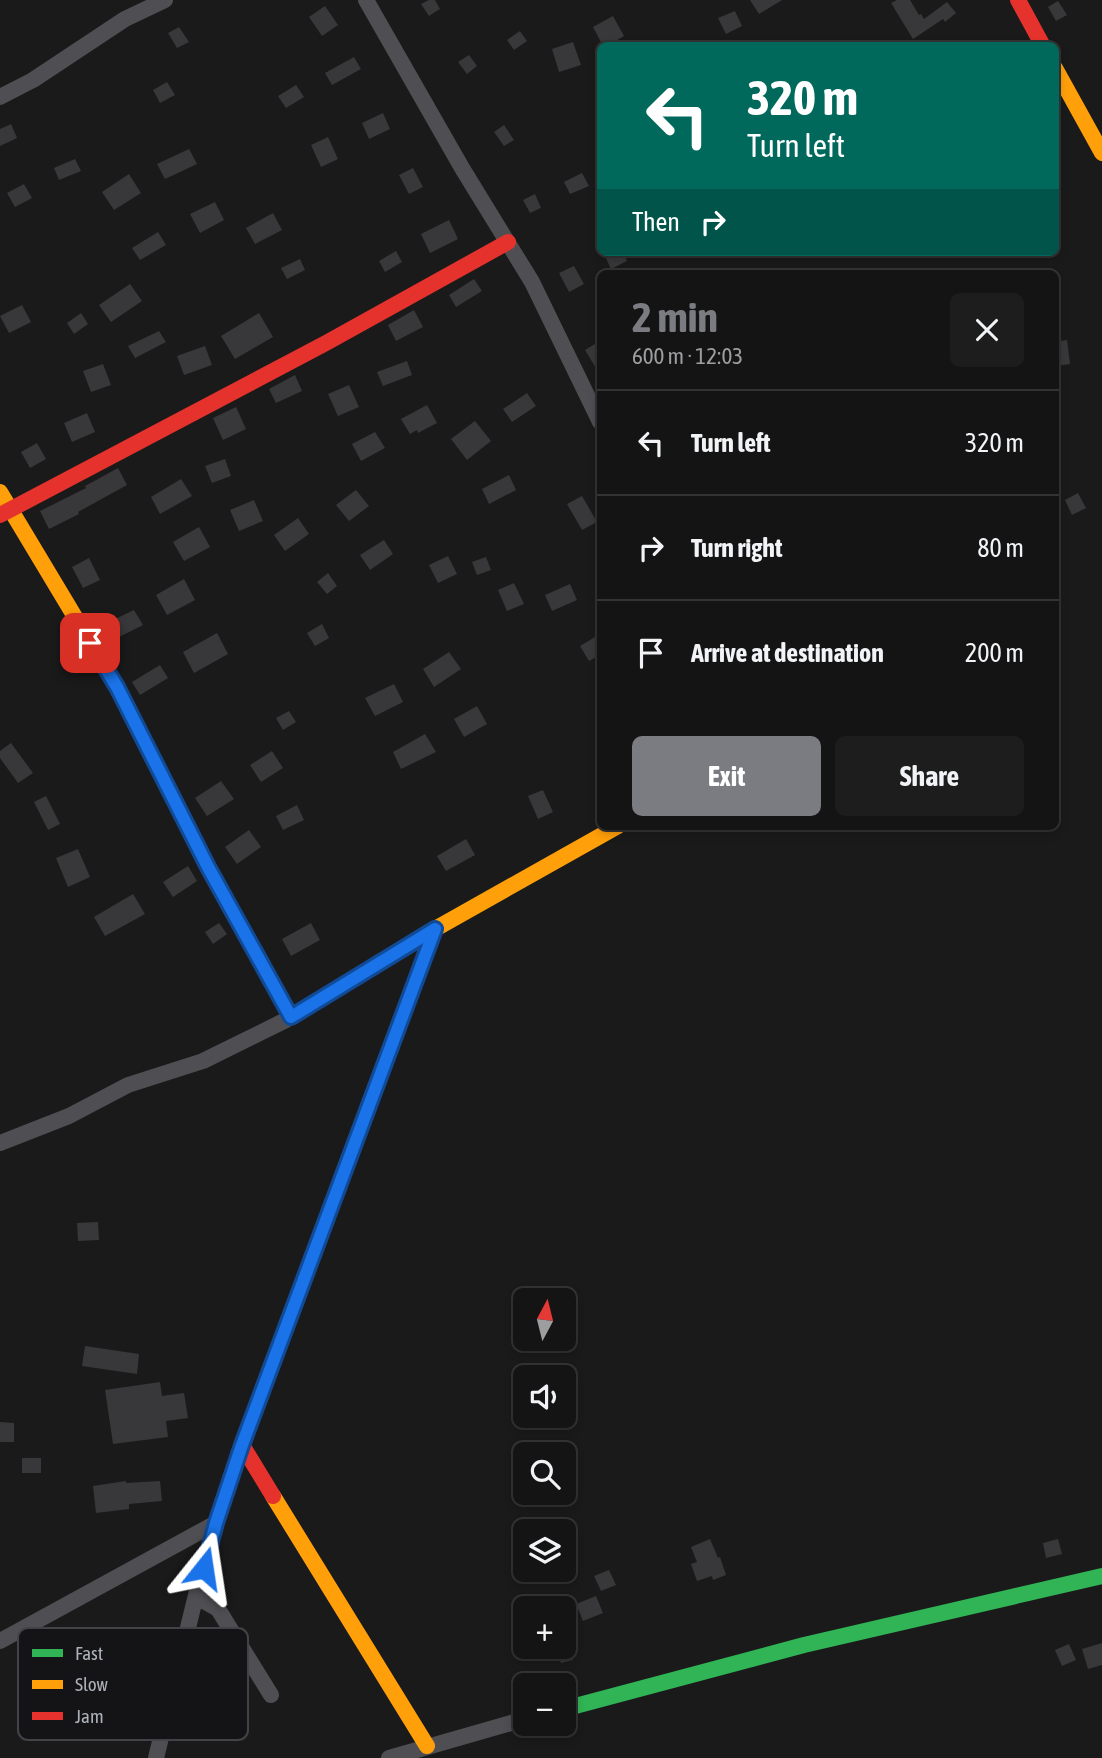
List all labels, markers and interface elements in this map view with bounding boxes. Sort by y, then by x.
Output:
text: 320 m [747,69,858,125]
icon: left [632,70,723,161]
text: Turn left [747,127,845,164]
icon: right [694,203,732,241]
text: Then [632,207,680,237]
text: 2 min [632,293,718,341]
button: close [950,293,1024,367]
text: 600 m · 12:03 [632,343,743,369]
icon: left [632,424,670,462]
text: Turn left [691,428,771,458]
text: 320 m [965,428,1024,458]
icon: right [632,529,670,567]
text: Turn right [691,533,782,563]
text: 80 m [977,533,1024,563]
pin [60,613,120,673]
icon: arrive [71,624,109,662]
icon: arrive [632,634,670,672]
text: Arrive at destination [691,638,884,668]
text: 200 m [965,638,1024,668]
button: Exit [632,736,821,816]
button: Share [835,736,1024,816]
north arrow [513,1288,576,1351]
map controls [513,1288,576,1736]
button: sound [513,1365,576,1428]
button: search [513,1442,576,1505]
button: layers [513,1519,576,1582]
position arrow [167,1531,241,1605]
button: + [513,1596,576,1659]
legend [18,1628,248,1740]
text: Fast [75,1642,103,1664]
text: Slow [75,1673,109,1695]
button: − [513,1673,576,1736]
text: Jam [75,1705,104,1727]

